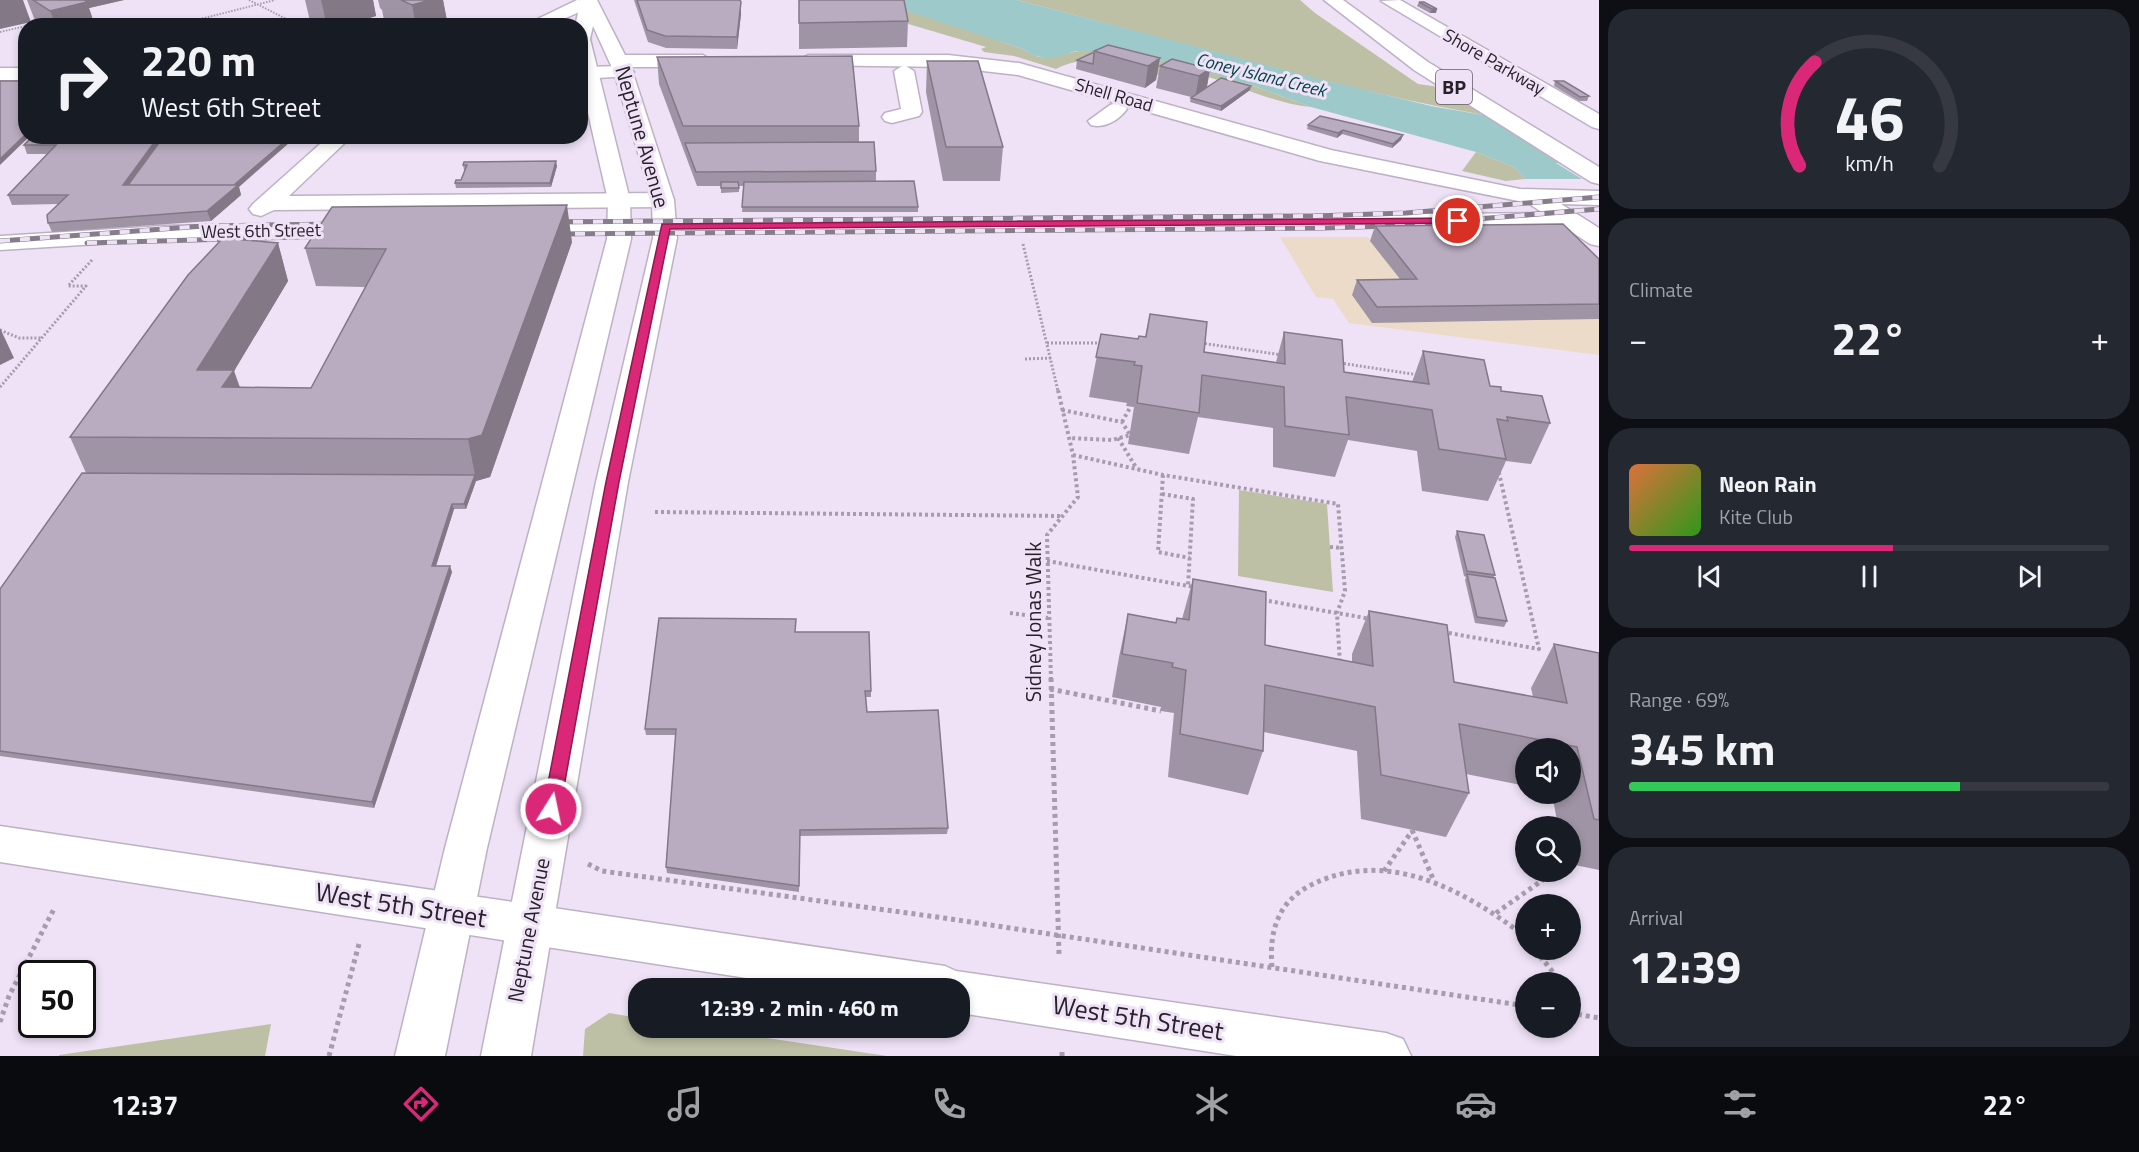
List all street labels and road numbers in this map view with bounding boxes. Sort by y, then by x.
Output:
street label: Shore Parkway [1438,21,1551,102]
street label: Neptune Avenue [607,62,679,212]
road number: BP [1436,70,1472,104]
street label: Shell Road [1072,71,1156,118]
street label: West 6th Street [201,216,322,245]
street label: Sidney Jonas Walk [1017,542,1049,702]
street label: Neptune Avenue [498,855,558,1005]
street label: West 5th Street [313,872,490,937]
street label: West 5th Street [1050,985,1227,1050]

